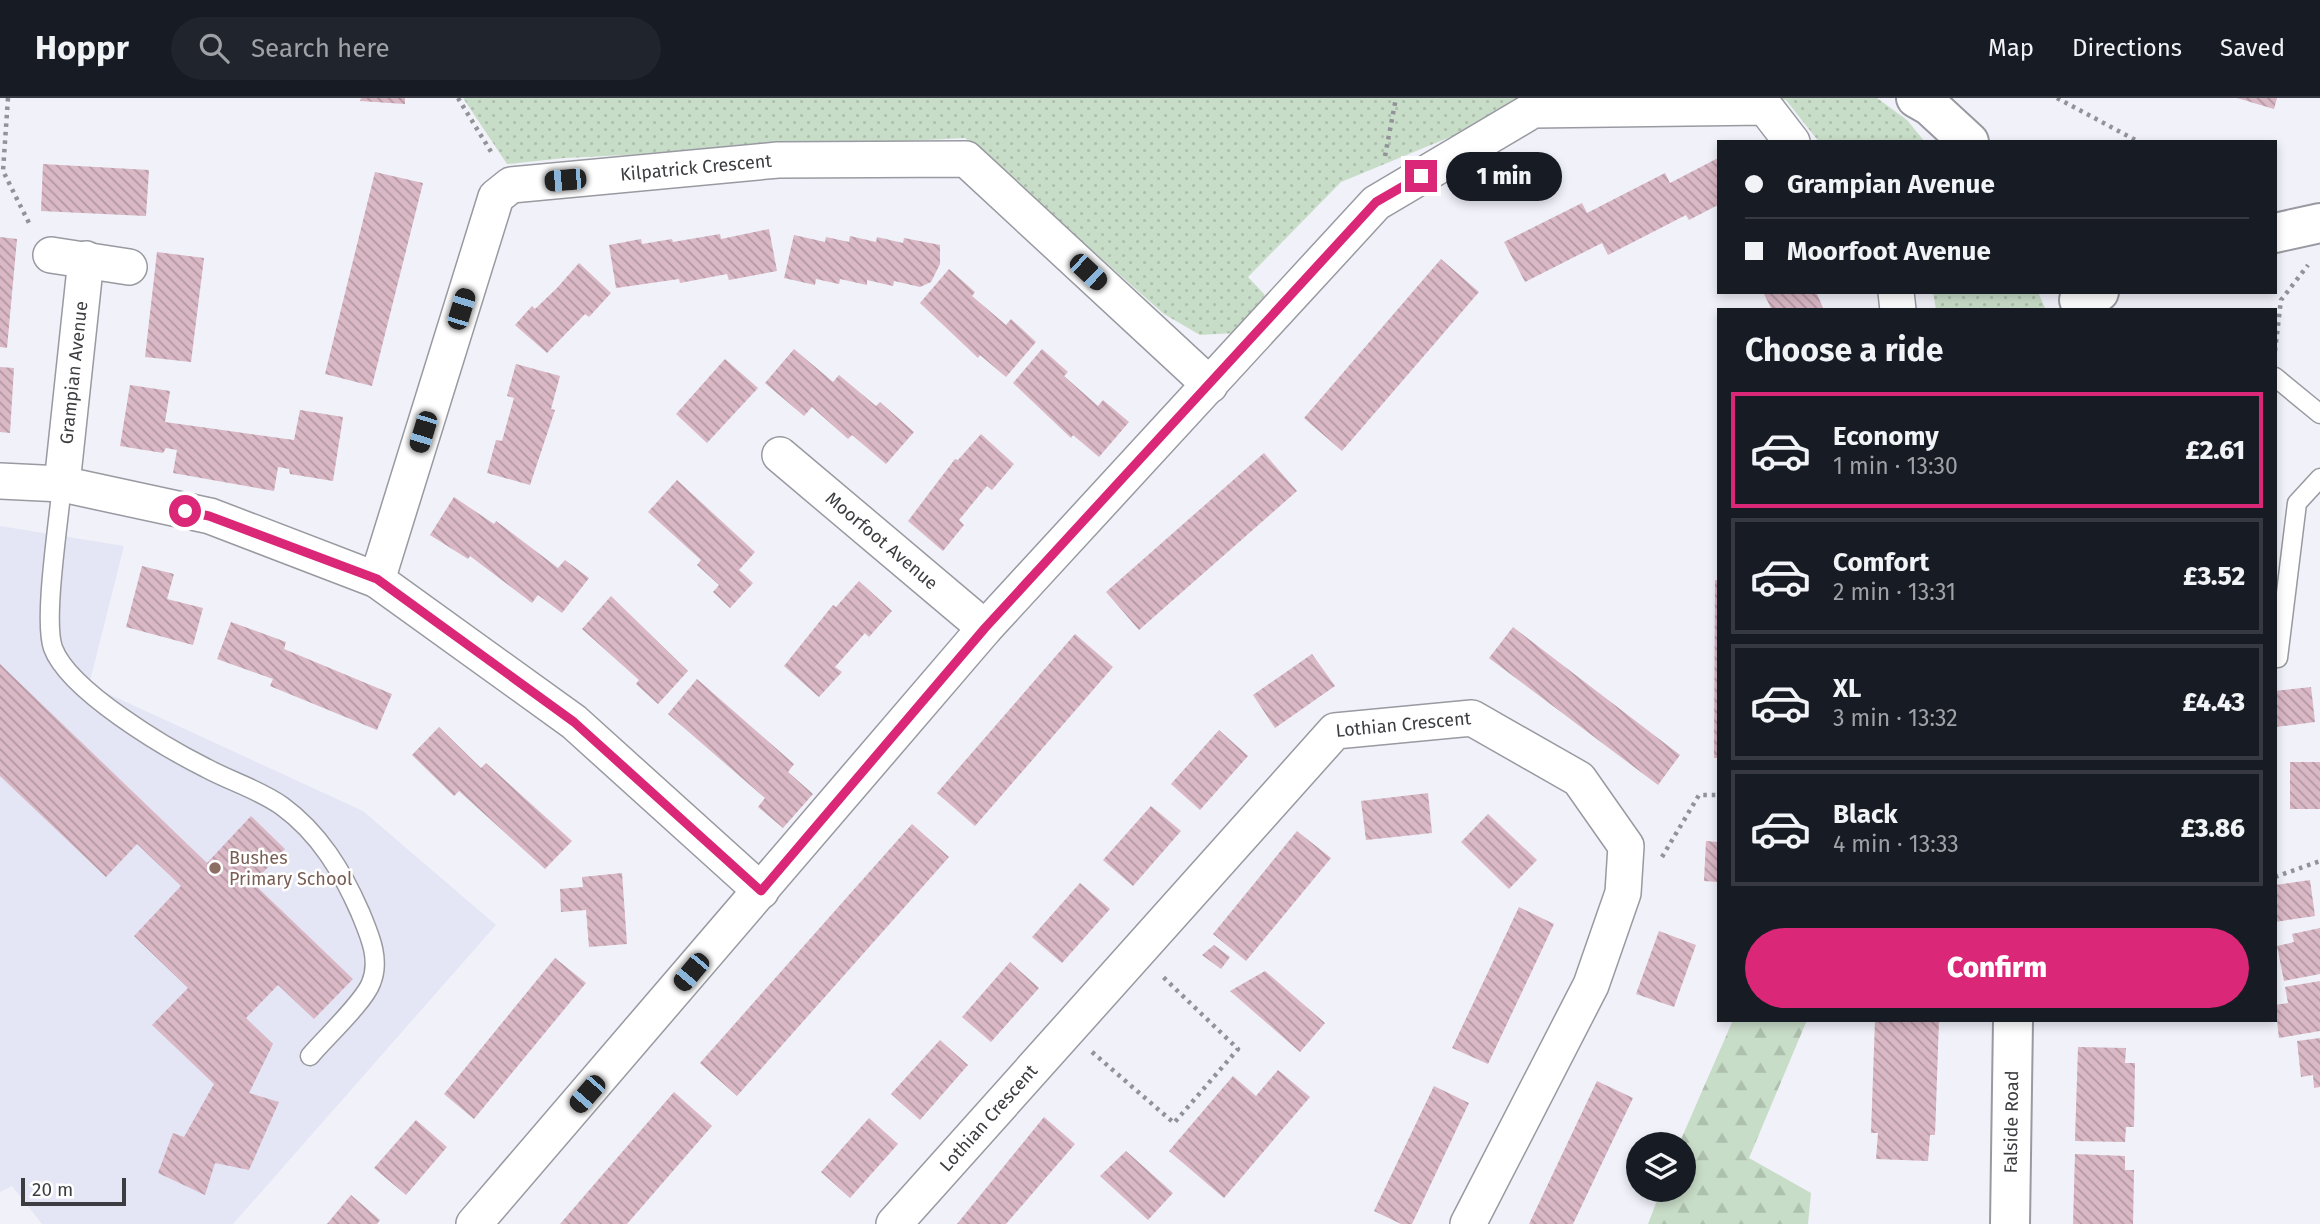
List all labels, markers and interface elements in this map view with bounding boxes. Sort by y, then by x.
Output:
search box [171,17,661,80]
text: Hoppr [35,28,129,68]
icon: search [195,29,233,67]
text: Search here [251,33,390,64]
text: Map [1988,34,2034,62]
text: Directions [2072,34,2182,62]
text: Saved [2220,34,2285,62]
street label: Kilpatrick Crescent [619,150,773,186]
callout: 1 min [1446,152,1561,200]
route end [1405,160,1437,192]
text: 1 min [1476,162,1532,190]
car [544,168,587,192]
text: Grampian Avenue [1787,169,1995,200]
text: Moorfoot Avenue [1787,236,1991,267]
car [1066,250,1111,294]
car [445,286,478,332]
street label: Grampian Avenue [55,300,92,445]
text: Choose a ride [1745,331,1943,369]
car [407,409,440,455]
icon: car [1749,419,1812,482]
text: Economy [1833,421,1939,452]
text: £2.61 [2186,435,2245,466]
text: 1 min · 13:30 [1833,452,1958,480]
street label: Moorfoot Avenue [821,487,942,594]
route start [169,495,201,527]
icon: car [1749,545,1812,608]
text: Comfort [1833,547,1929,578]
text: £3.52 [2183,561,2245,592]
text: 2 min · 13:31 [1833,578,1956,606]
icon: car [1749,671,1812,734]
text: XL [1833,673,1861,704]
text: £4.43 [2183,687,2245,718]
text: 3 min · 13:32 [1833,704,1958,732]
street label: Lothian Crescent [1335,707,1472,742]
icon: car [1749,797,1812,860]
text: Black [1833,799,1898,830]
text: £3.86 [2181,813,2245,844]
text: 4 min · 13:33 [1833,830,1959,858]
place label: Bushes Primary School [229,847,352,890]
marker: Bushes Primary School [207,860,223,876]
button: Confirm [1745,928,2249,1008]
car [670,949,713,995]
street label: Lothian Crescent [935,1060,1043,1176]
street label: Falside Road [2000,1070,2023,1174]
car [566,1071,609,1117]
map controls [1626,1132,1696,1202]
button: layers [1626,1132,1696,1202]
scale bar [21,1175,126,1207]
text: 20 m [32,1178,73,1201]

